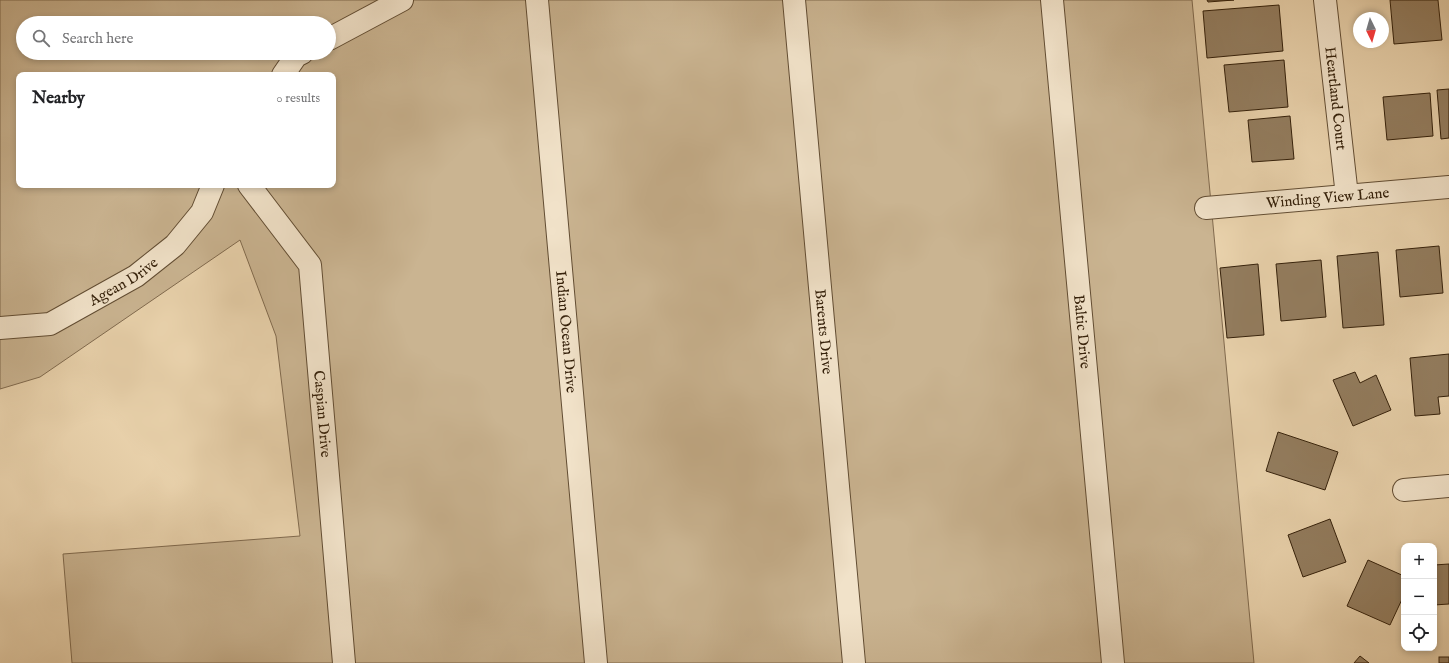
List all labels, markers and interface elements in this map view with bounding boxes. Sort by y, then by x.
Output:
north arrow [1353,12,1389,48]
search box [16,16,336,60]
icon: search [30,27,52,49]
text: Search here [62,29,133,48]
street label: Heartland Court [1320,46,1351,151]
text: Nearby [32,88,85,109]
text: 0 results [276,90,320,107]
street label: Winding View Lane [1265,183,1390,213]
street label: Agean Drive [85,253,162,311]
street label: Indian Ocean Drive [551,270,581,394]
street label: Barents Drive [810,288,837,375]
street label: Baltic Drive [1069,294,1095,370]
street label: Caspian Drive [309,370,335,458]
map controls [1401,543,1437,651]
button: + [1401,543,1437,579]
button: − [1401,579,1437,615]
button: locate [1401,615,1437,651]

